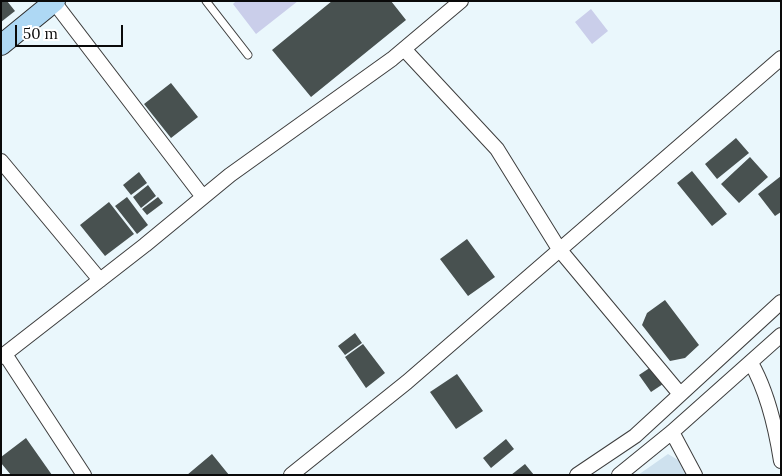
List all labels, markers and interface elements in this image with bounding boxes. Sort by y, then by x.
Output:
scale bar [18,15,125,47]
text: 50 m [23,24,58,43]

